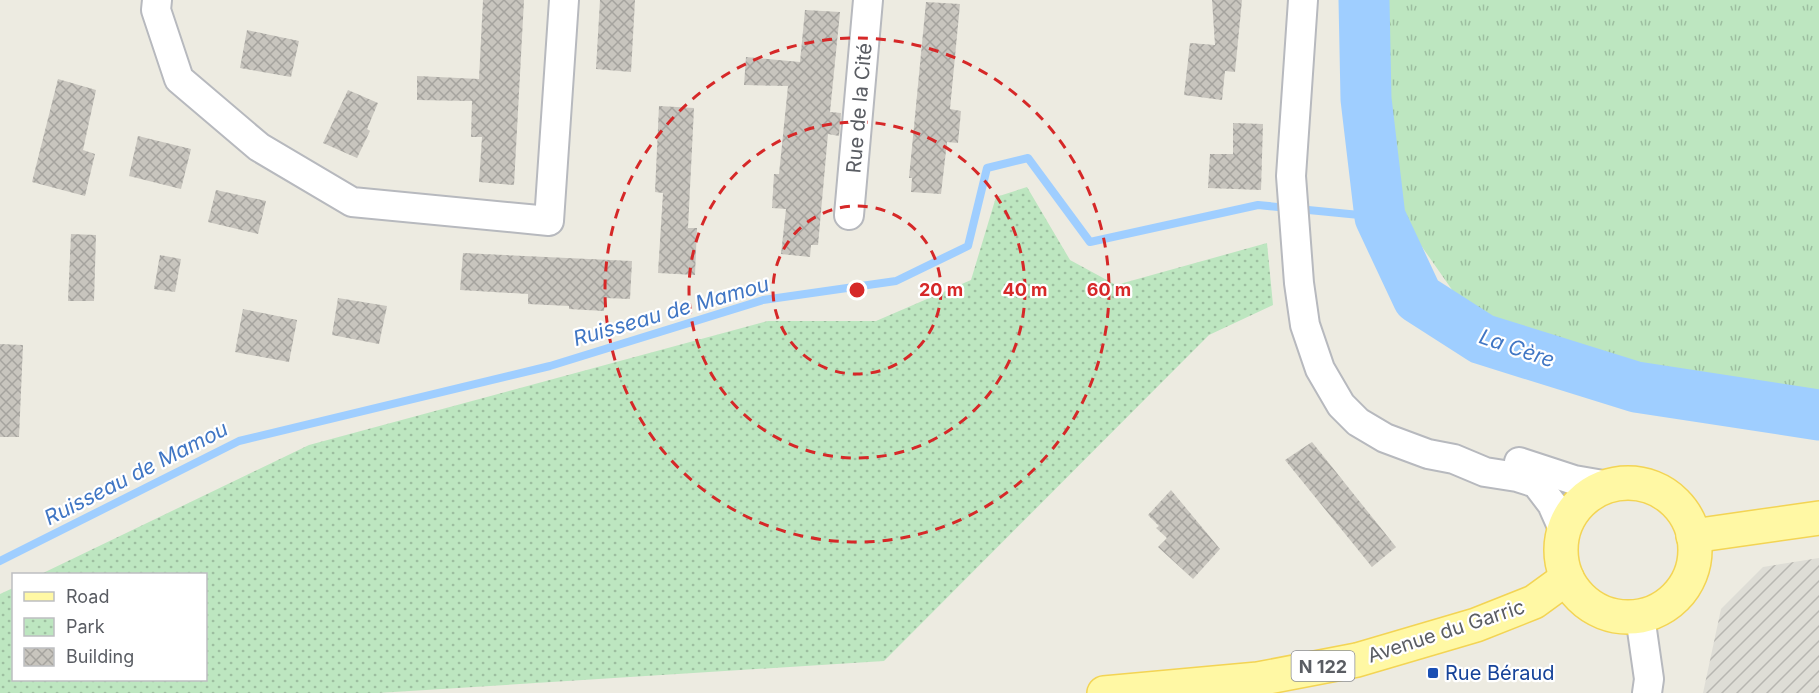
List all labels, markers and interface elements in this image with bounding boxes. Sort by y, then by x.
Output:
street label: Rue de la Cité [841,42,877,174]
water label: Ruisseau de Mamou [570,271,772,351]
text: 20 m [919,279,963,300]
text: 40 m [1003,279,1048,300]
text: 60 m [1087,279,1131,300]
centre of rings [847,280,867,300]
water label: La Cère [1476,324,1558,372]
water label: Ruisseau de Mamou [40,416,232,530]
legend [12,573,207,681]
text: Road [66,586,109,607]
street label: Avenue du Garric [1364,594,1528,668]
text: Park [66,616,105,637]
text: Building [66,646,134,667]
road number: N 122 [1292,651,1354,681]
place label: Rue Béraud [1445,661,1555,685]
marker: Rue Béraud [1426,666,1440,680]

